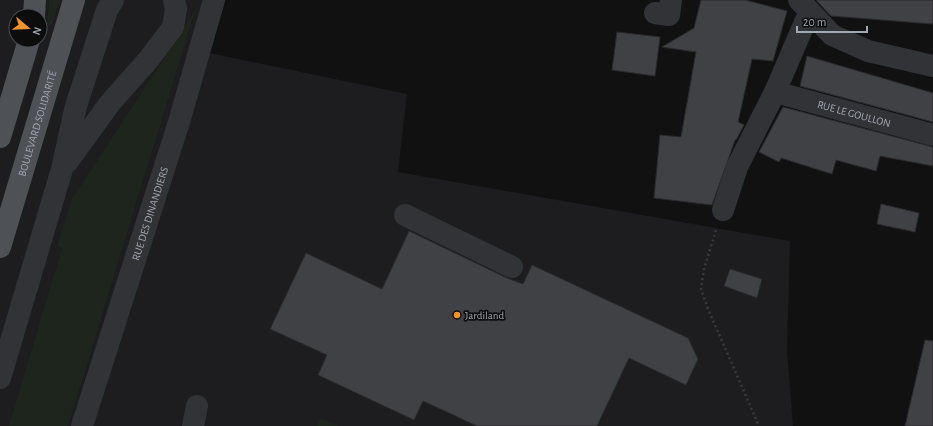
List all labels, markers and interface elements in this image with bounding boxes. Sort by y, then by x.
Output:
north arrow [8,8,48,48]
scale bar [797,8,867,34]
text: 20 m [803,16,826,28]
text: N [31,26,43,37]
street label: BOULEVARD SOLIDARITÉ [16,68,59,178]
street label: RUE LE GOULLON [816,99,892,129]
street label: RUE DES DINANDIERS [130,166,170,262]
marker: Jardiland [452,310,462,320]
place label: Jardiland [465,310,504,321]

